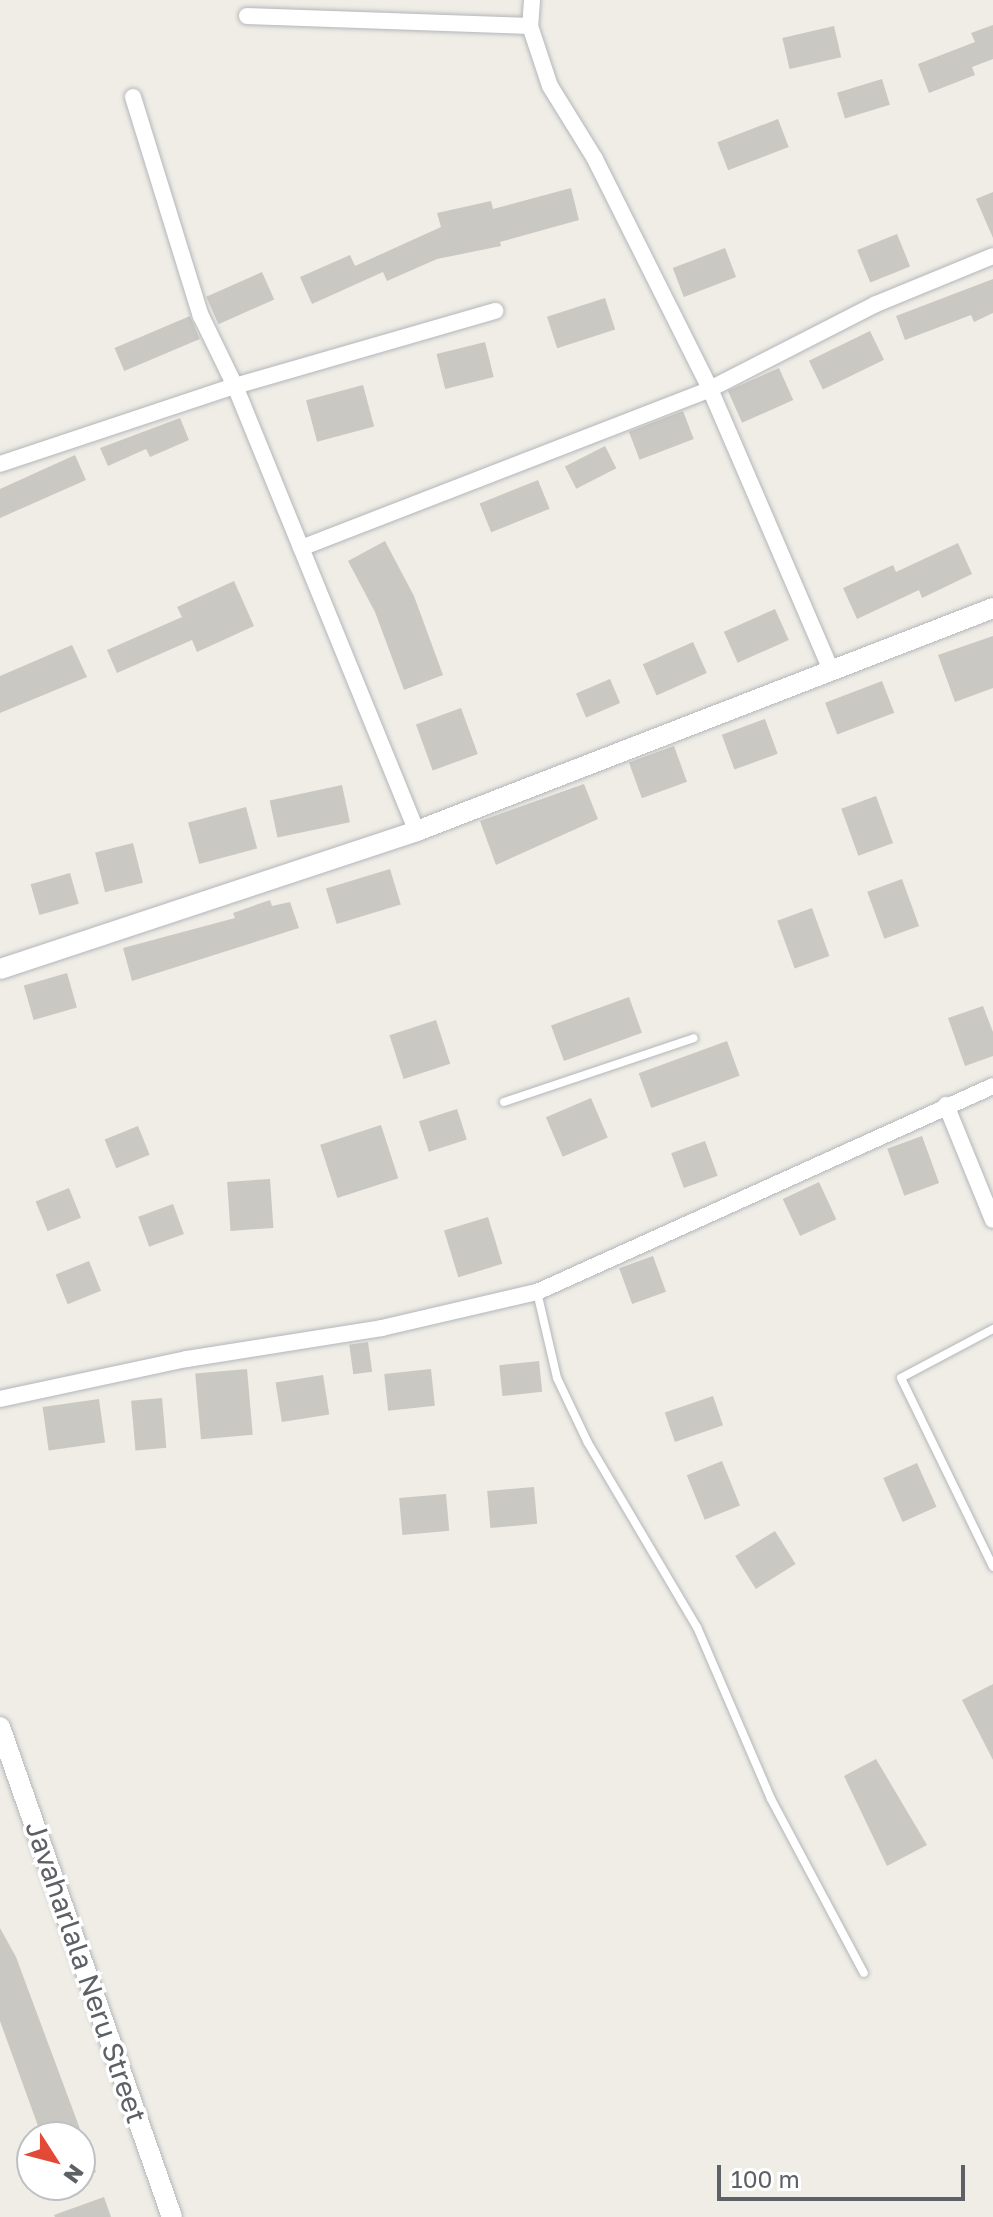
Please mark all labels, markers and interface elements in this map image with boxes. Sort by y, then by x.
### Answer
street label: Javaharlala Neru Street [18,1817,154,2127]
north arrow [16,2121,96,2201]
scale bar [721,2149,969,2199]
text: N [58,2160,90,2189]
text: 100 m [731,2164,800,2193]

